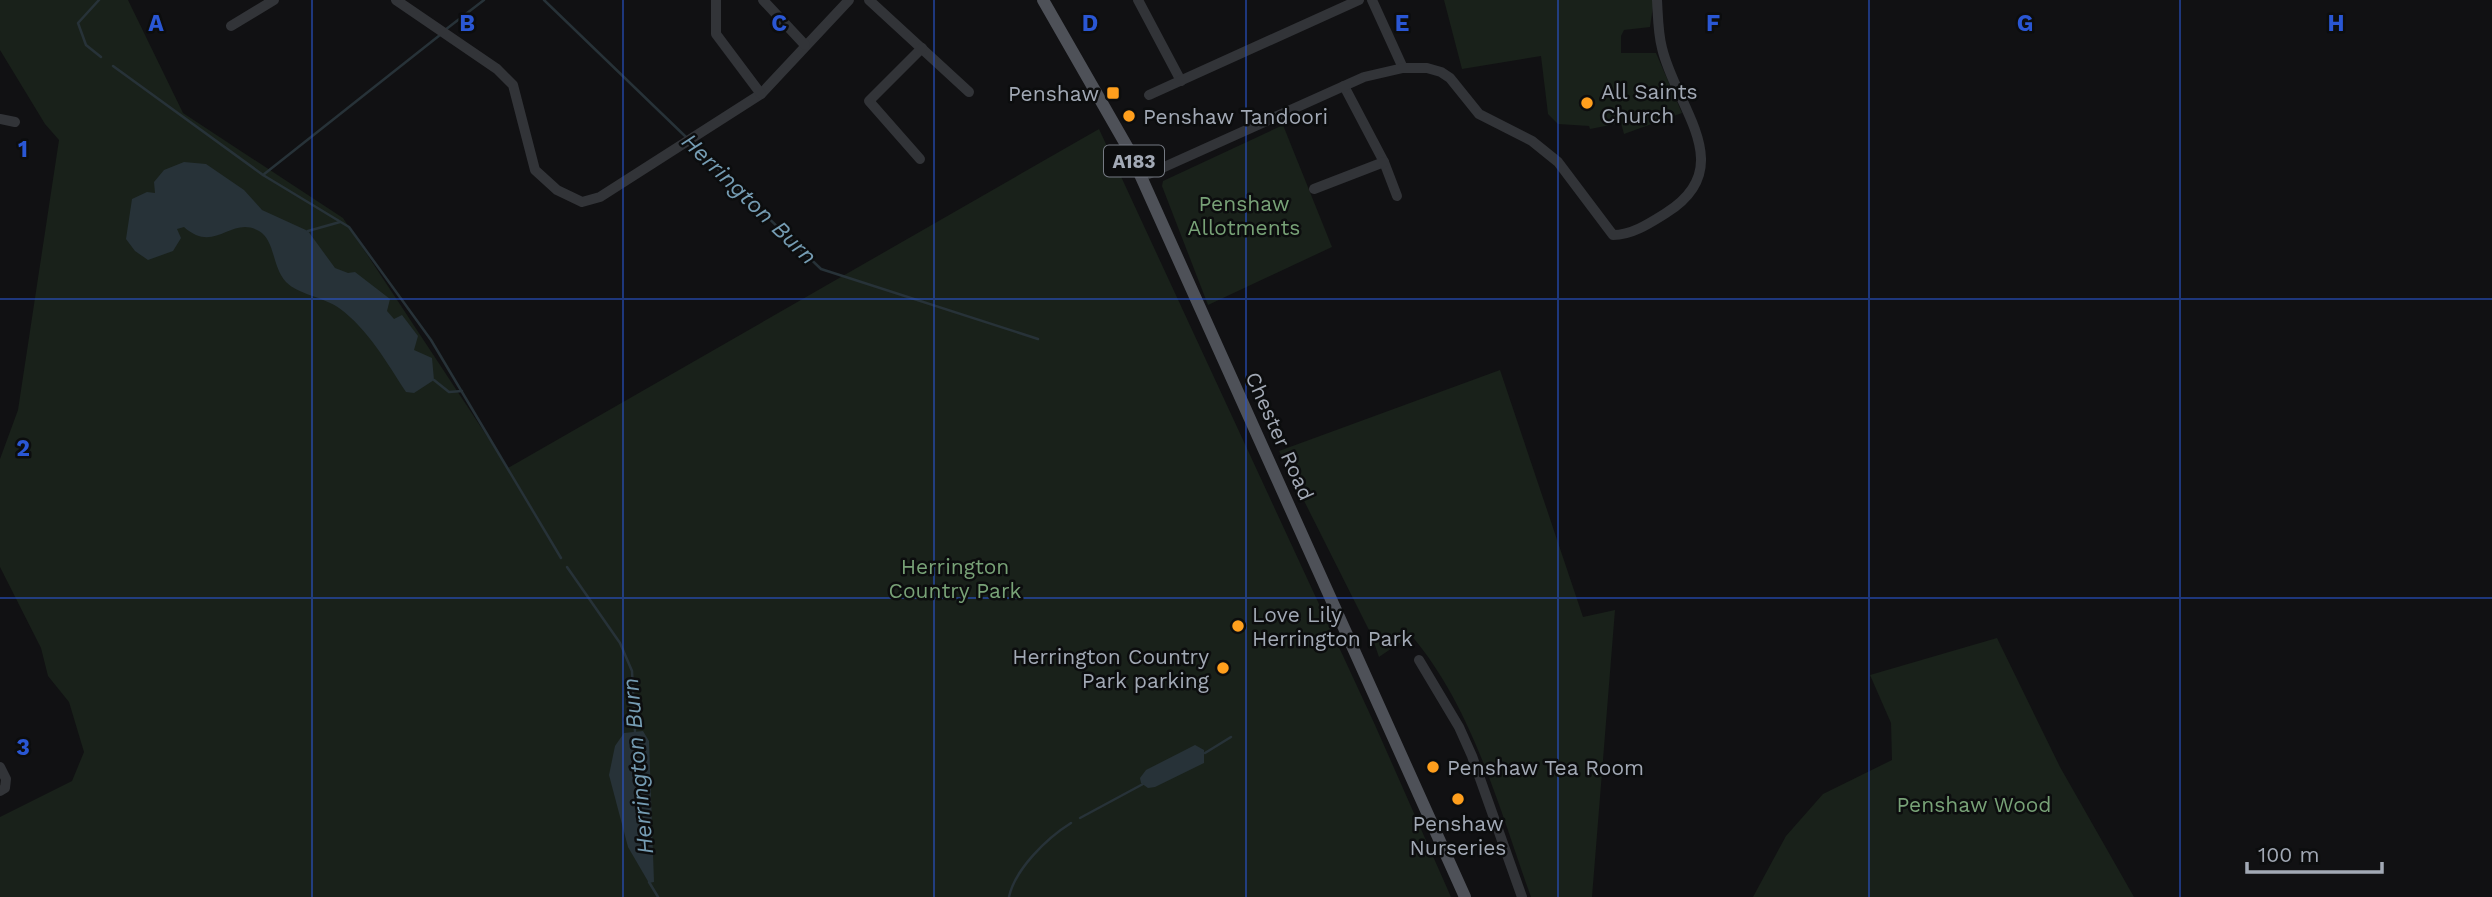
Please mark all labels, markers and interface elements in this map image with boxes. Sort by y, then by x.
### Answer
text: A [148,10,164,37]
text: B [459,10,475,37]
text: C [771,10,787,37]
text: D [1082,10,1098,37]
text: E [1395,10,1409,37]
text: F [1706,10,1720,37]
text: G [2017,10,2033,37]
text: H [2327,10,2345,37]
place label: All Saints Church [1601,79,1698,128]
place label: Penshaw [1008,81,1099,106]
marker: Penshaw [1105,85,1121,101]
marker: All Saints Church [1579,95,1595,111]
place label: Penshaw Tandoori [1143,104,1328,129]
marker: Penshaw Tandoori [1121,108,1137,124]
water label: Herrington Burn [676,128,822,270]
text: 1 [18,136,28,163]
road number: A183 [1104,146,1164,176]
park label: Penshaw Allotments [1188,191,1300,240]
street label: Chester Road [1241,368,1319,504]
text: 2 [16,435,30,462]
park label: Herrington Country Park [889,554,1022,603]
place label: Love Lily Herrington Park [1252,602,1413,651]
marker: Love Lily Herrington Park [1230,618,1246,634]
place label: Herrington Country Park parking [1012,644,1210,693]
marker: Herrington Country Park parking [1215,660,1231,676]
water label: Herrington Burn [617,677,659,855]
text: 3 [16,734,30,761]
place label: Penshaw Tea Room [1447,755,1644,780]
marker: Penshaw Tea Room [1425,759,1441,775]
marker: Penshaw Nurseries [1450,791,1466,807]
park label: Penshaw Wood [1896,792,2052,817]
place label: Penshaw Nurseries [1410,811,1506,860]
scale bar [2247,830,2382,874]
text: 100 m [2258,842,2320,867]

